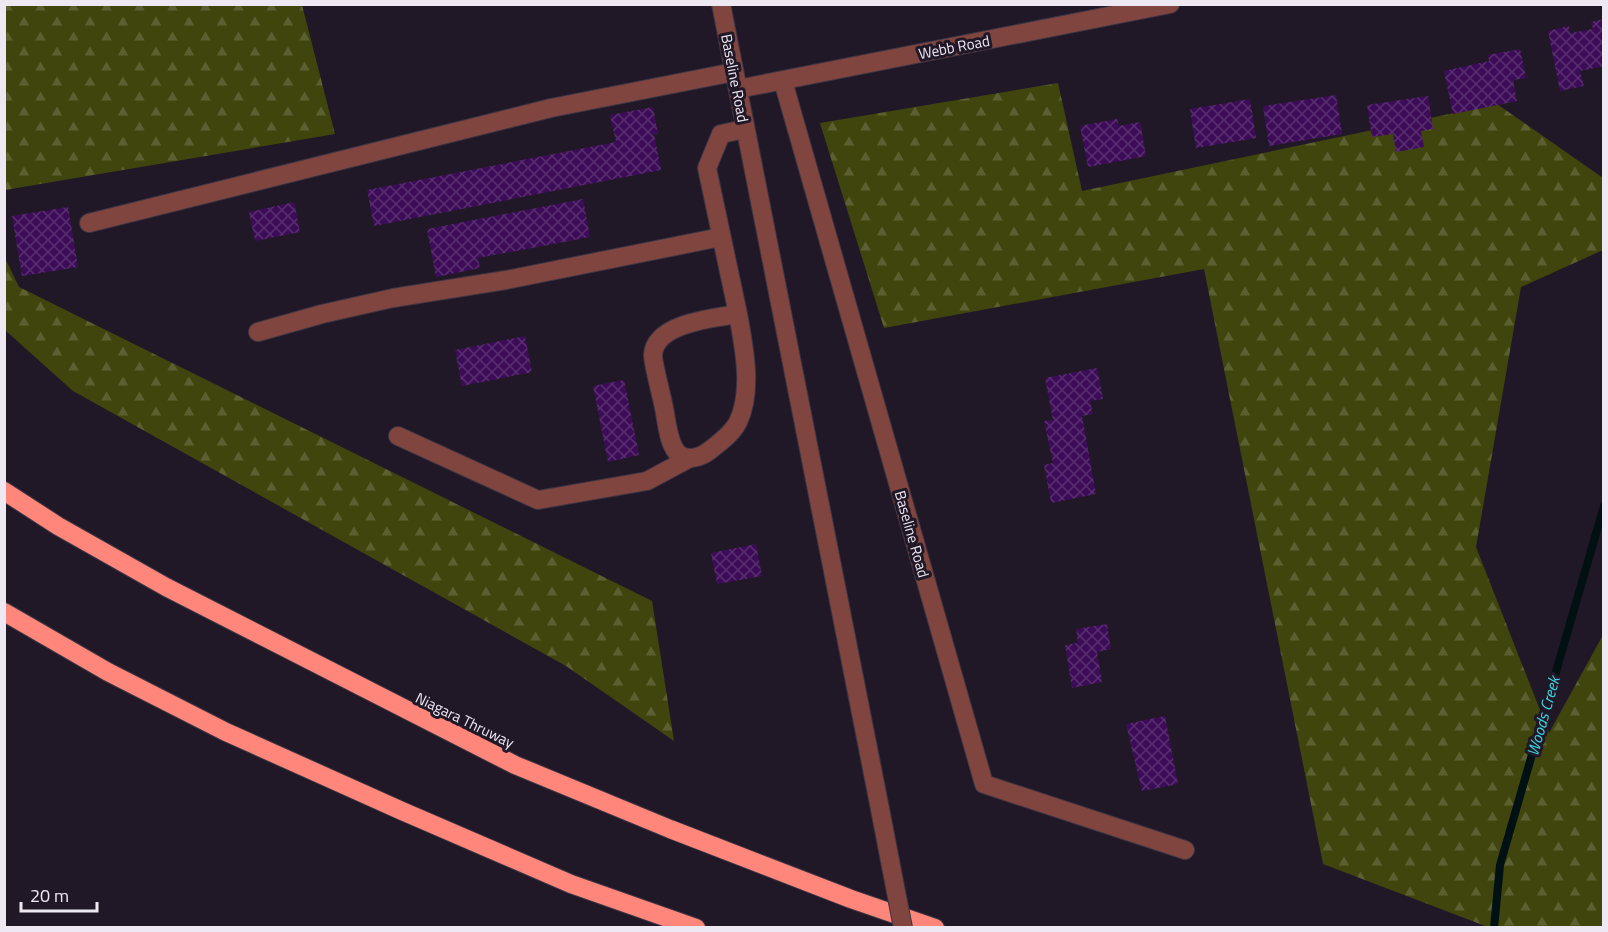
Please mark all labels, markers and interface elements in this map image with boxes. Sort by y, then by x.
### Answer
street label: Webb Road [916,29,992,65]
street label: Baseline Road [715,32,755,124]
street label: Baseline Road [889,488,935,580]
water label: Woods Creek [1520,672,1566,759]
street label: Niagara Thruway [412,686,518,754]
scale bar [21,875,98,913]
text: 20 m [30,882,69,909]

